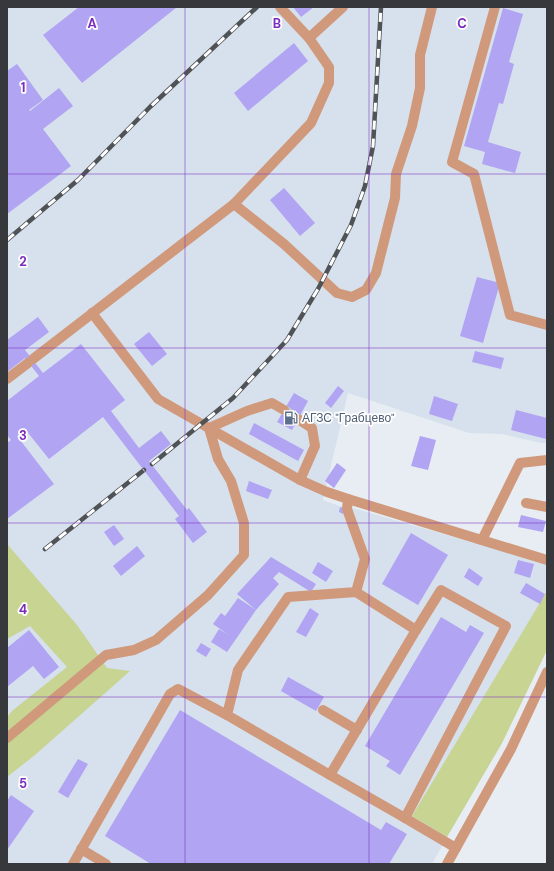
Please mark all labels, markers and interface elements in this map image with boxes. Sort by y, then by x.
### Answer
text: A [87,15,97,32]
text: B [273,15,281,32]
text: C [457,15,467,32]
text: 1 [21,79,25,96]
text: 2 [19,253,27,270]
fuel station icon: АГЗС "Грабцево" [283,410,299,426]
place label: АГЗС "Грабцево" [302,410,395,426]
text: 3 [19,427,27,444]
text: 4 [19,601,27,618]
text: 5 [19,775,27,792]

